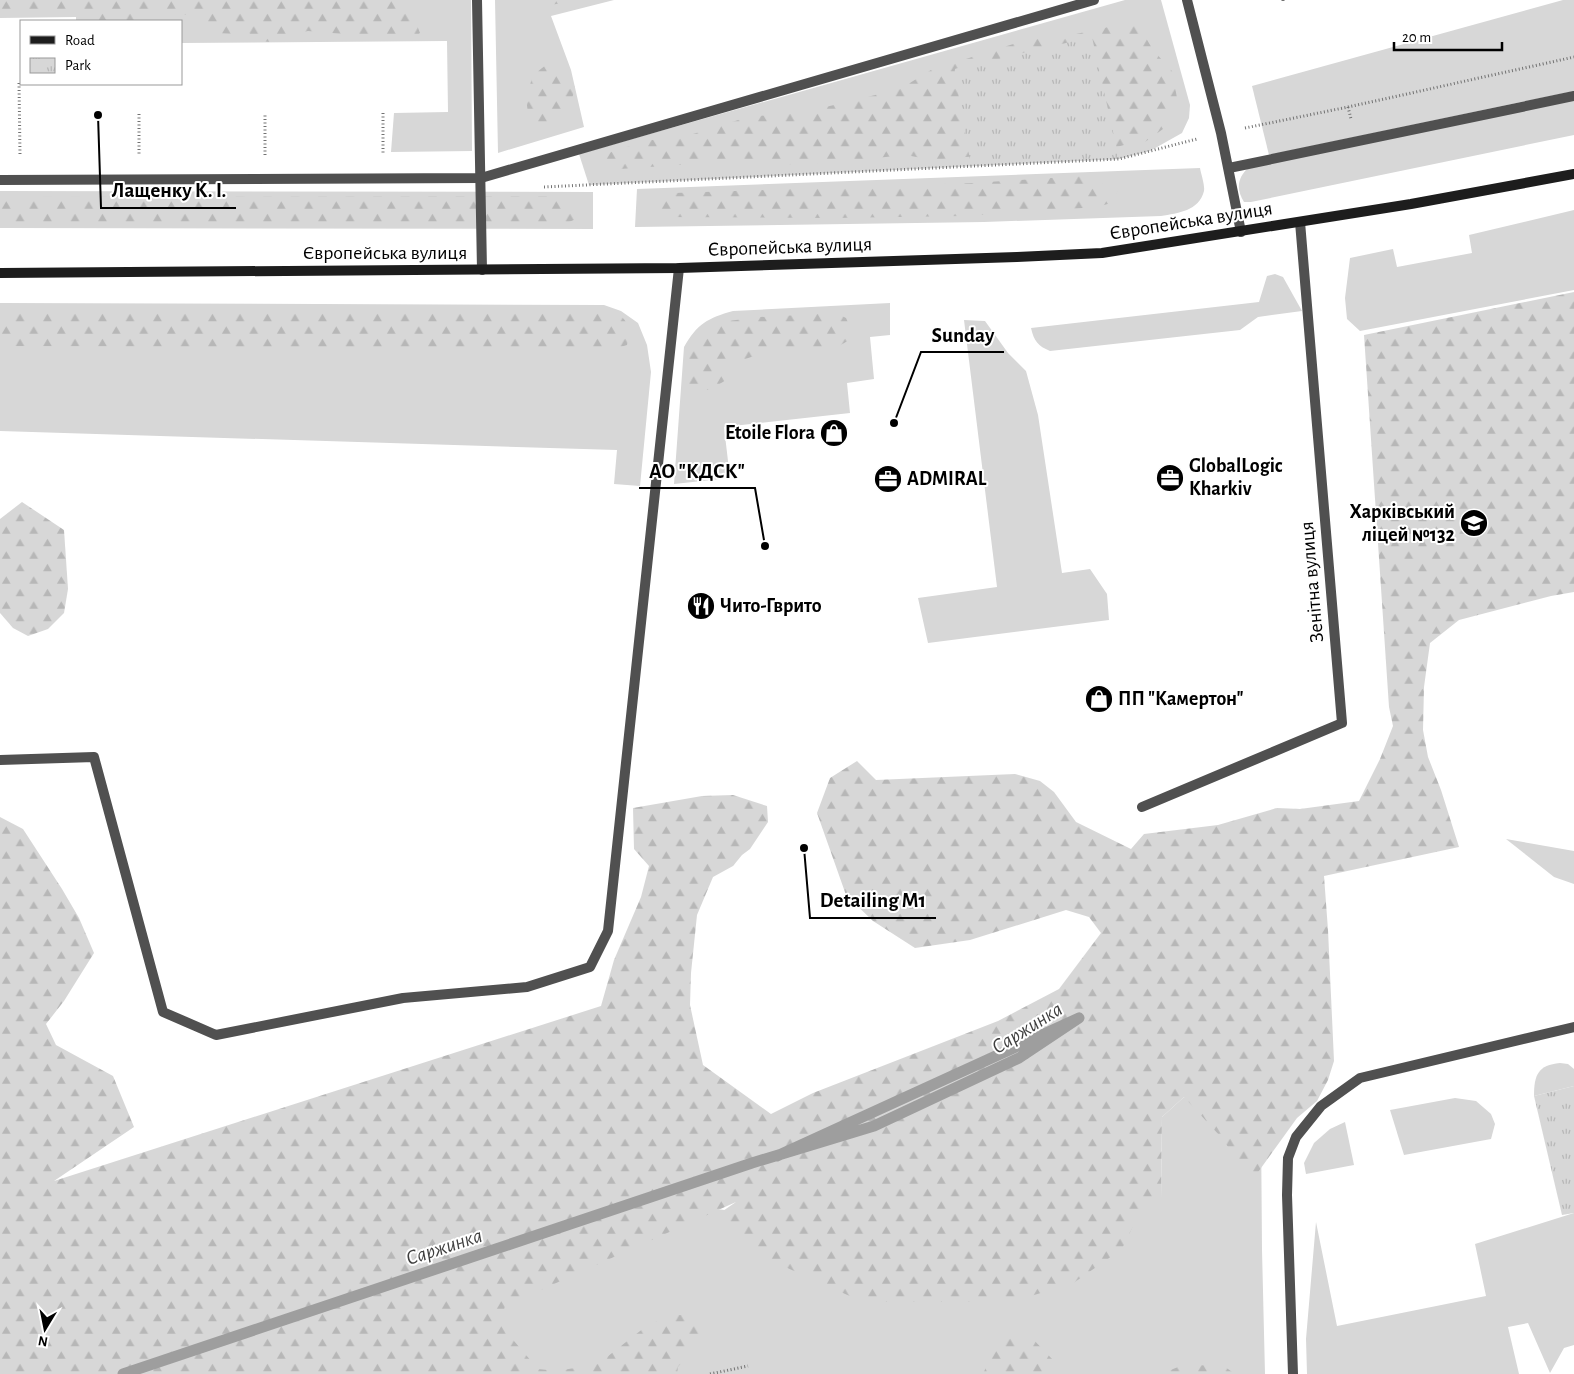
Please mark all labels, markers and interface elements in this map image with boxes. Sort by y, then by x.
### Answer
legend [20,20,182,85]
scale bar [1394,20,1502,52]
text: 20 m [1402,30,1431,45]
text: Road [65,33,95,48]
text: Park [65,58,91,73]
callout: Лащенку К. І. [101,172,236,208]
text: Лащенку К. І. [112,180,226,201]
street label: Європейська вулиця [1108,198,1274,244]
street label: Європейська вулиця [707,234,873,260]
street label: Європейська вулиця [303,243,467,263]
callout: Sunday [921,316,1004,352]
text: Sunday [932,325,995,346]
shop icon: Etoile Flora [819,418,849,448]
place label: Etoile Flora [725,423,815,443]
callout: АО "КДСК" [639,452,755,488]
place label: GlobalLogic Kharkiv [1189,456,1283,499]
text: АО "КДСК" [649,461,745,482]
office icon: GlobalLogic Kharkiv [1155,463,1185,493]
office icon: ADMIRAL [873,464,903,494]
place label: ADMIRAL [907,469,987,489]
place label: Харківський ліцей №132 [1349,502,1455,545]
school or university icon: Харківський ліцей №132 [1459,508,1489,538]
street label: Зенітна вулиця [1297,521,1327,643]
restaurant icon: Чито-Гврито [686,591,716,621]
place label: Чито-Гврито [720,596,822,616]
shop icon: ПП "Камертон" [1084,684,1114,714]
place label: ПП "Камертон" [1118,689,1244,709]
callout: Detailing M1 [810,882,936,918]
text: Detailing M1 [820,890,926,911]
water label: Саржинка [988,998,1067,1059]
water label: Саржинка [403,1225,485,1270]
north arrow [20,1304,70,1354]
text: N [37,1333,49,1349]

